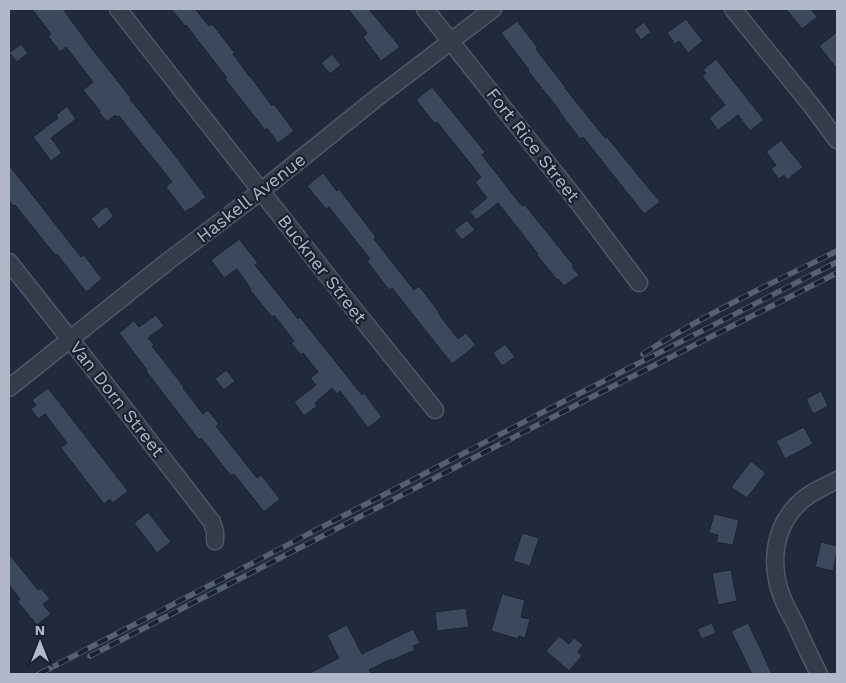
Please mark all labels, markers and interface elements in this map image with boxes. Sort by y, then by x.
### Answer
street label: Fort Rice Street [482,84,585,206]
street label: Haskell Avenue [192,149,309,247]
street label: Buckner Street [274,210,372,327]
street label: Van Dorn Street [66,337,169,461]
north arrow [15,618,65,668]
text: N [35,622,45,638]

